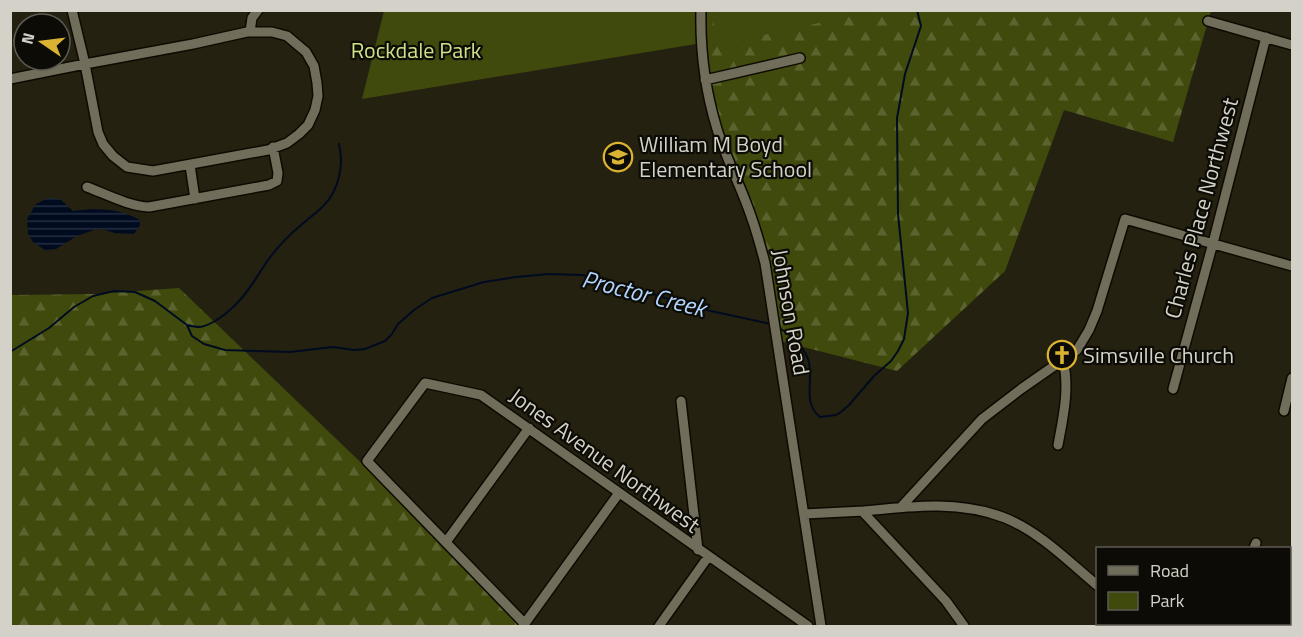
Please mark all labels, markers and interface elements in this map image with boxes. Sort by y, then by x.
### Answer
north arrow [12,12,72,72]
text: N [14,30,40,47]
park label: Rockdale Park [351,33,482,67]
street label: Charles Place Northwest [1155,94,1247,322]
place label: William M Boyd Elementary School [639,127,812,186]
school or university icon: William M Boyd Elementary School [602,141,634,173]
street label: Johnson Road [763,246,819,378]
water label: Proctor Creek [578,260,713,327]
place label: Simsville Church [1083,338,1234,372]
church icon: Simsville Church [1046,339,1078,371]
street label: Jones Avenue Northwest [503,379,708,541]
legend [1096,547,1291,625]
text: Road [1150,557,1189,584]
text: Park [1150,587,1185,614]

